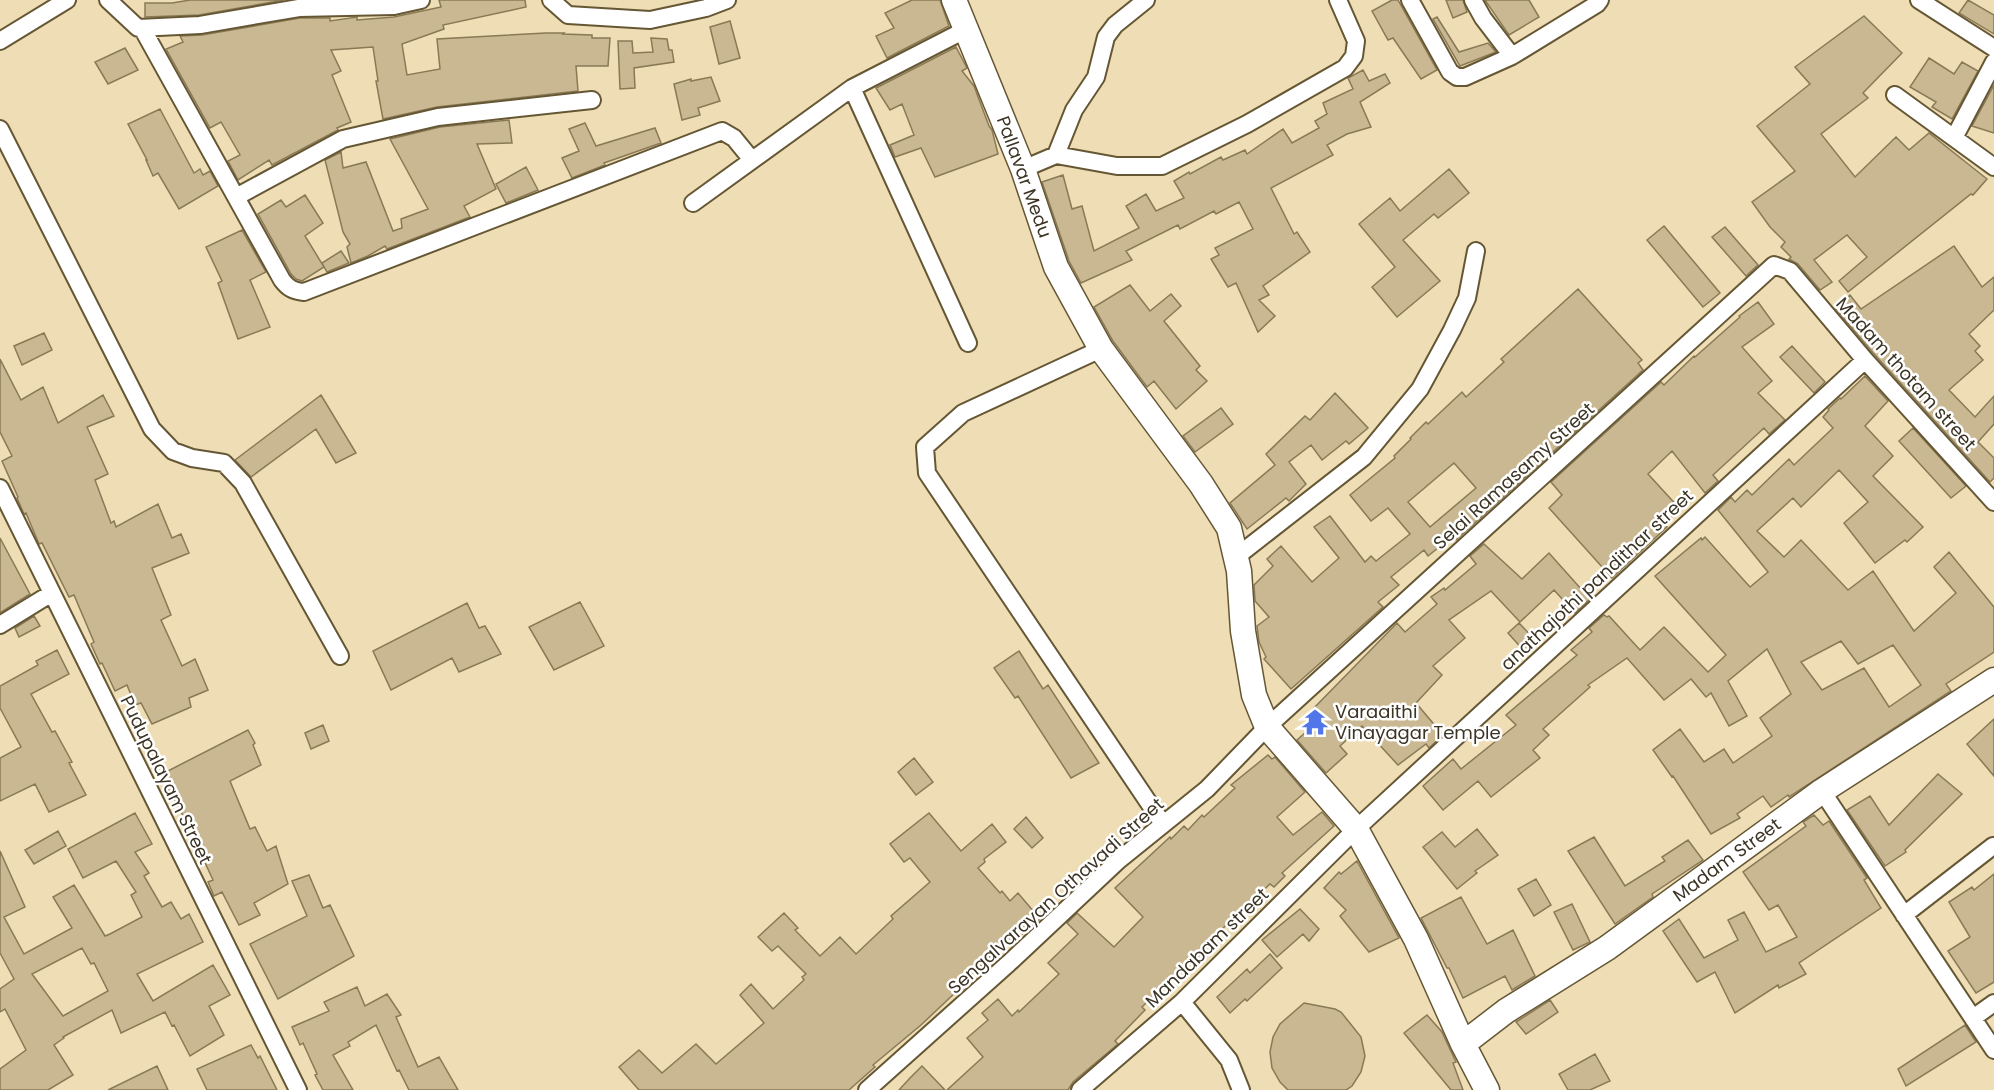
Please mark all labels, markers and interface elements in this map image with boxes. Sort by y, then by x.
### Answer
street label: Pallavar Medu [991,113,1058,241]
street label: Madam thotam street [1831,292,1982,456]
street label: Selai Ramasamy Street [1428,396,1600,555]
street label: anathajothi pandithar street [1495,483,1698,676]
street label: Pudupalayam Street [115,691,218,868]
place label: Varaaithi Vinayagar Temple [1335,699,1501,745]
temple icon: Varaaithi Vinayagar Temple [1300,707,1330,737]
street label: Sengalvarayan Othavadi Street [942,792,1169,999]
street label: Madam Street [1668,812,1786,907]
street label: Mandabam street [1139,882,1274,1013]

